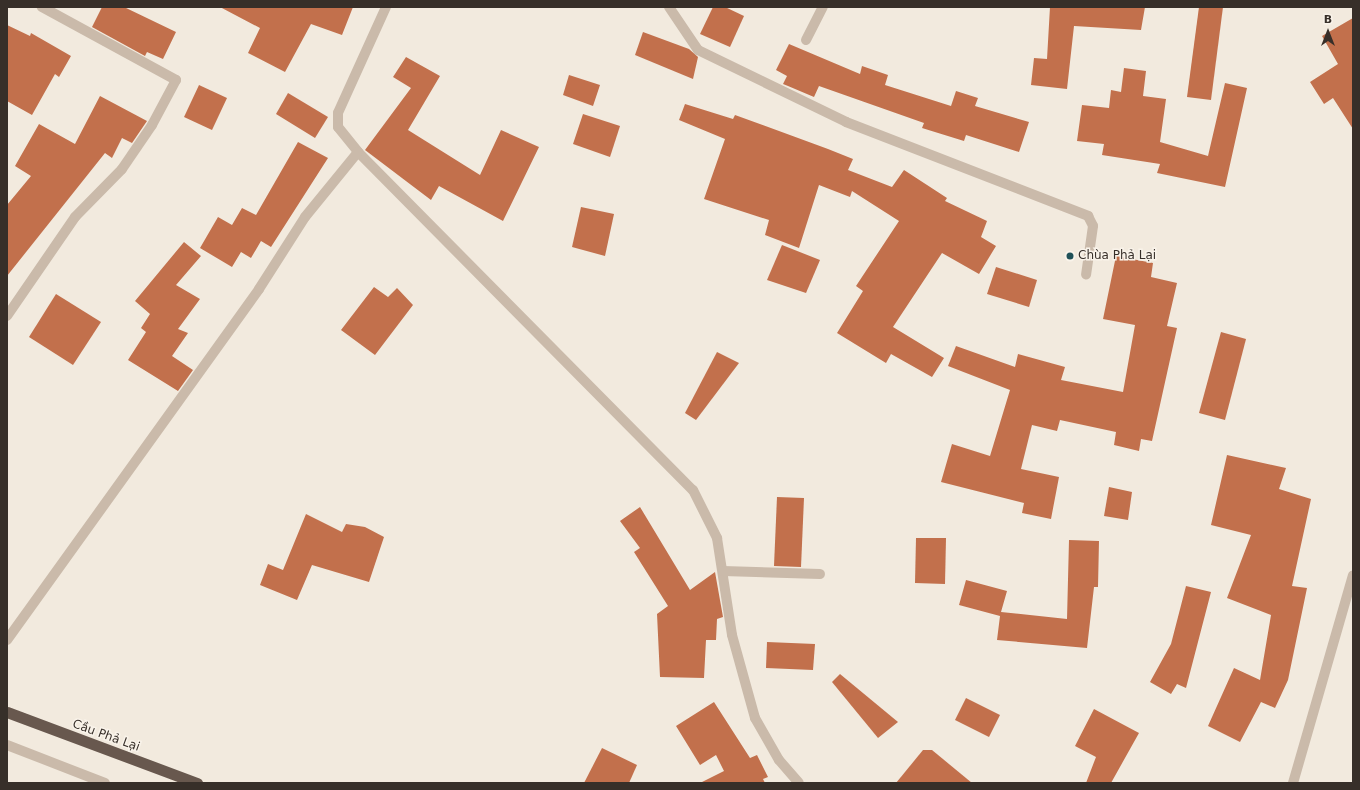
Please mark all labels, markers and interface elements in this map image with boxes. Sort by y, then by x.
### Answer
north arrow [1308,12,1348,52]
text: B [1324,13,1332,26]
place label: Chùa Phả Lại [1078,249,1156,263]
marker: Chùa Phả Lại [1065,251,1075,261]
street label: Cầu Phả Lại [70,717,142,755]

